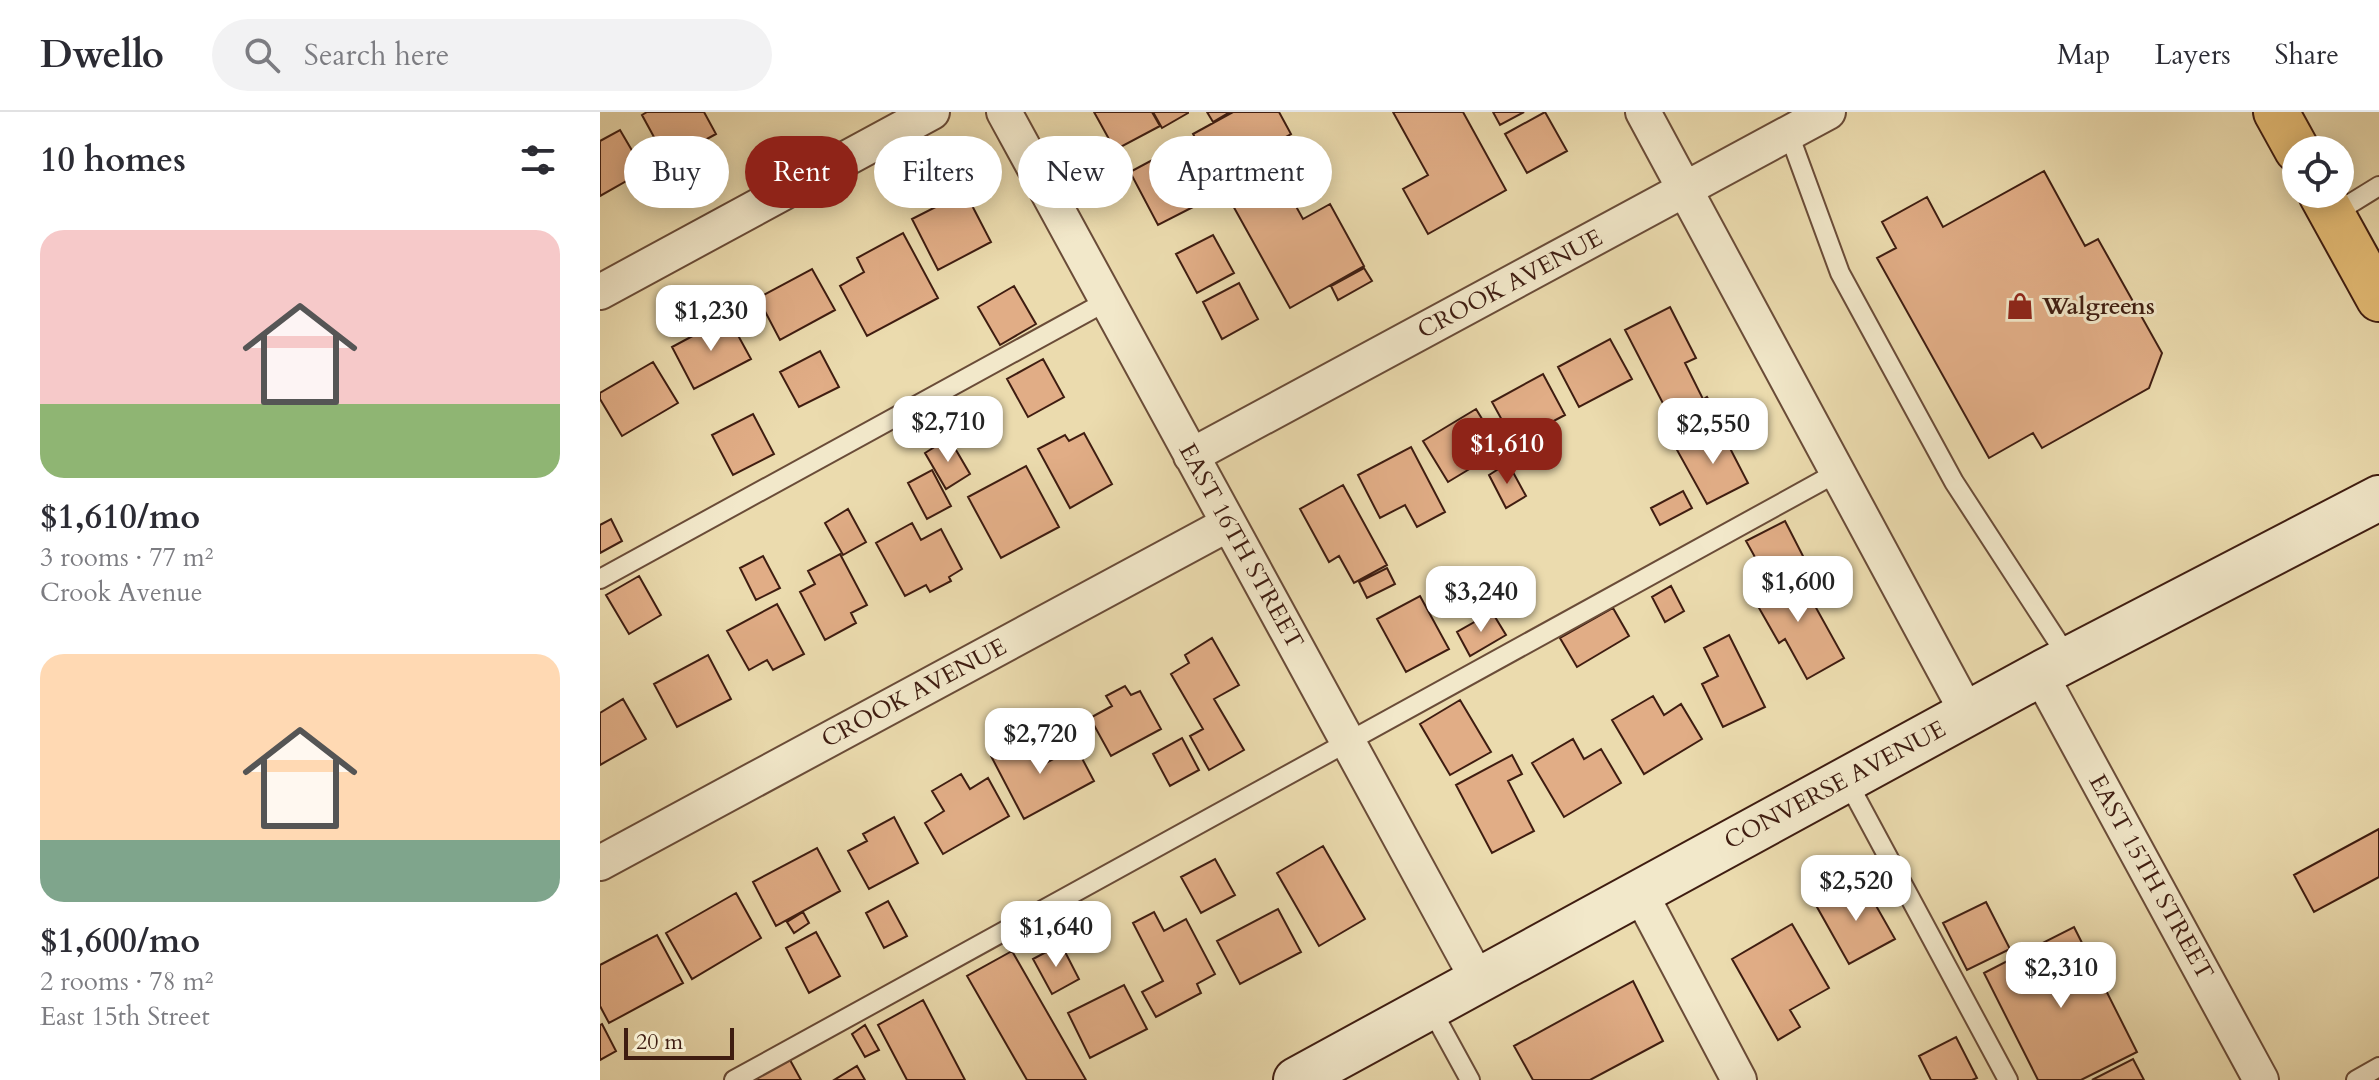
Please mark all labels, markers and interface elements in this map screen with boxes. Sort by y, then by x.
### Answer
search box [212,19,772,91]
text: Dwello [40,29,164,81]
icon: search [240,33,284,77]
text: Search here [304,35,449,76]
text: Map [2057,36,2110,74]
text: Layers [2154,36,2231,74]
text: Share [2275,36,2339,74]
chip: Buy [624,136,729,208]
chip: Rent [745,136,858,208]
chip: Filters [874,136,1002,208]
chip: New [1018,136,1133,208]
chip: Apartment [1149,136,1332,208]
map controls [2282,136,2354,208]
button: locate [2282,136,2354,208]
text: 10 homes [40,137,186,183]
icon: filters [516,138,560,182]
street label: CROOK AVENUE [1412,221,1608,347]
icon: home [228,282,372,426]
pin: $1,230 [646,285,776,353]
place label: Walgreens [2041,290,2155,323]
shop icon: Walgreens [2005,291,2035,321]
text: $1,230 [674,293,748,328]
pin: $2,710 [883,396,1013,464]
pin: $2,550 [1648,398,1778,466]
text: $2,710 [911,404,985,439]
text: $2,550 [1676,406,1750,441]
pin: $1,610 [1442,418,1572,486]
text: $1,610 [1470,426,1544,461]
street label: EAST 16TH STREET [1171,437,1311,655]
text: $1,610/mo [40,494,200,540]
text: 3 rooms · 77 m² [40,540,213,575]
pin: $1,600 [1733,556,1863,624]
text: $1,600 [1761,564,1835,599]
pin: $3,240 [1416,566,1546,634]
text: $3,240 [1444,574,1518,609]
text: Crook Avenue [40,575,203,610]
street label: CROOK AVENUE [816,630,1012,756]
icon: home [228,706,372,850]
pin: $2,720 [975,708,1105,776]
street label: CONVERSE AVENUE [1719,713,1951,857]
text: $2,720 [1003,716,1077,751]
street label: EAST 15TH STREET [2081,768,2221,986]
pin: $2,520 [1791,855,1921,923]
text: $2,520 [1819,863,1893,898]
pin: $1,640 [991,901,1121,969]
text: $1,640 [1019,909,1093,944]
text: $1,600/mo [40,918,200,964]
pin: $2,310 [1996,942,2126,1010]
text: $2,310 [2024,950,2098,985]
text: 2 rooms · 78 m² [40,964,213,999]
text: East 15th Street [40,999,210,1034]
scale bar [624,1024,734,1060]
text: 20 m [636,1027,683,1057]

